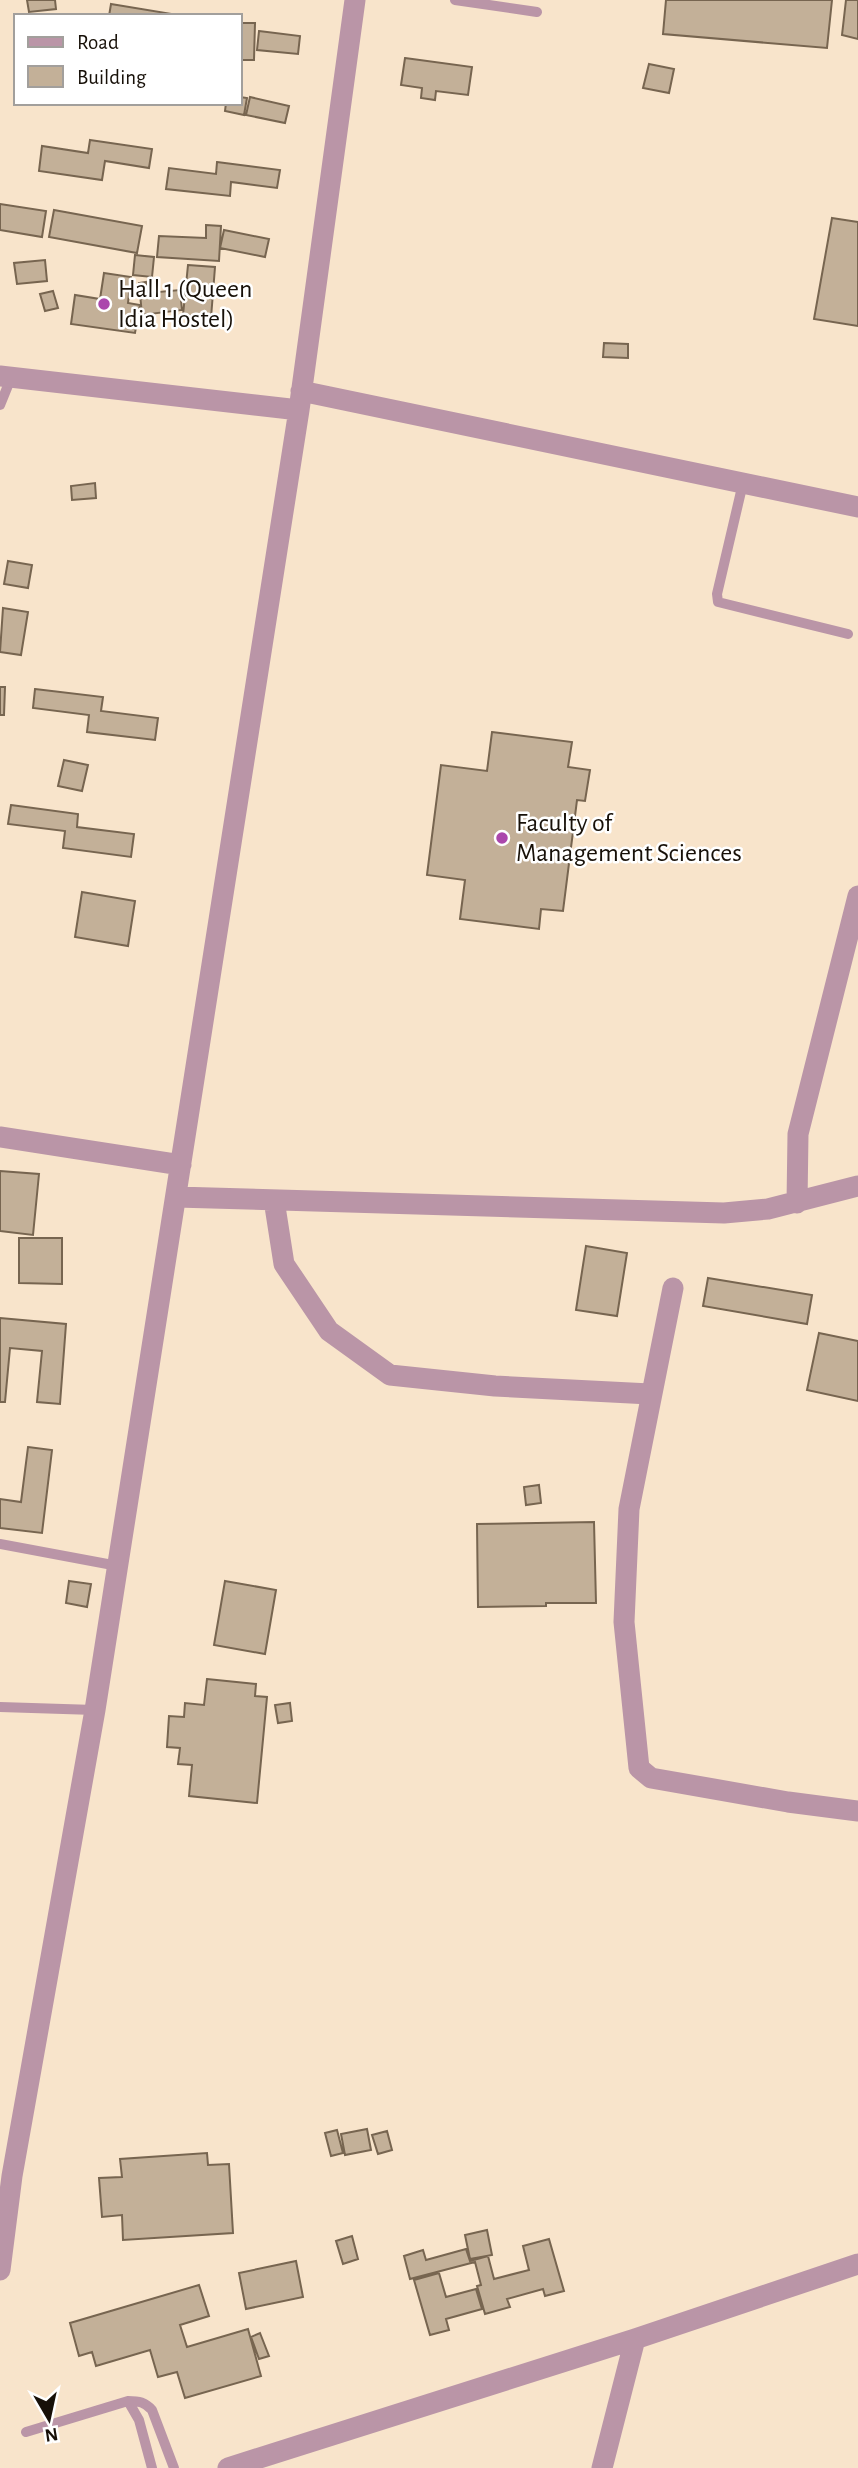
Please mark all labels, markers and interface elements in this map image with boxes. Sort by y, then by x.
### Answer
legend [14,14,242,105]
text: Road [77,32,119,53]
text: Building [77,67,147,88]
place label: Hall 1 (Queen Idia Hostel) [118,276,252,332]
marker: Hall 1 (Queen Idia Hostel) [96,296,112,312]
place label: Faculty of Management Sciences [516,810,742,866]
marker: Faculty of Management Sciences [494,830,510,846]
north arrow [14,2384,84,2454]
text: N [43,2424,59,2445]

